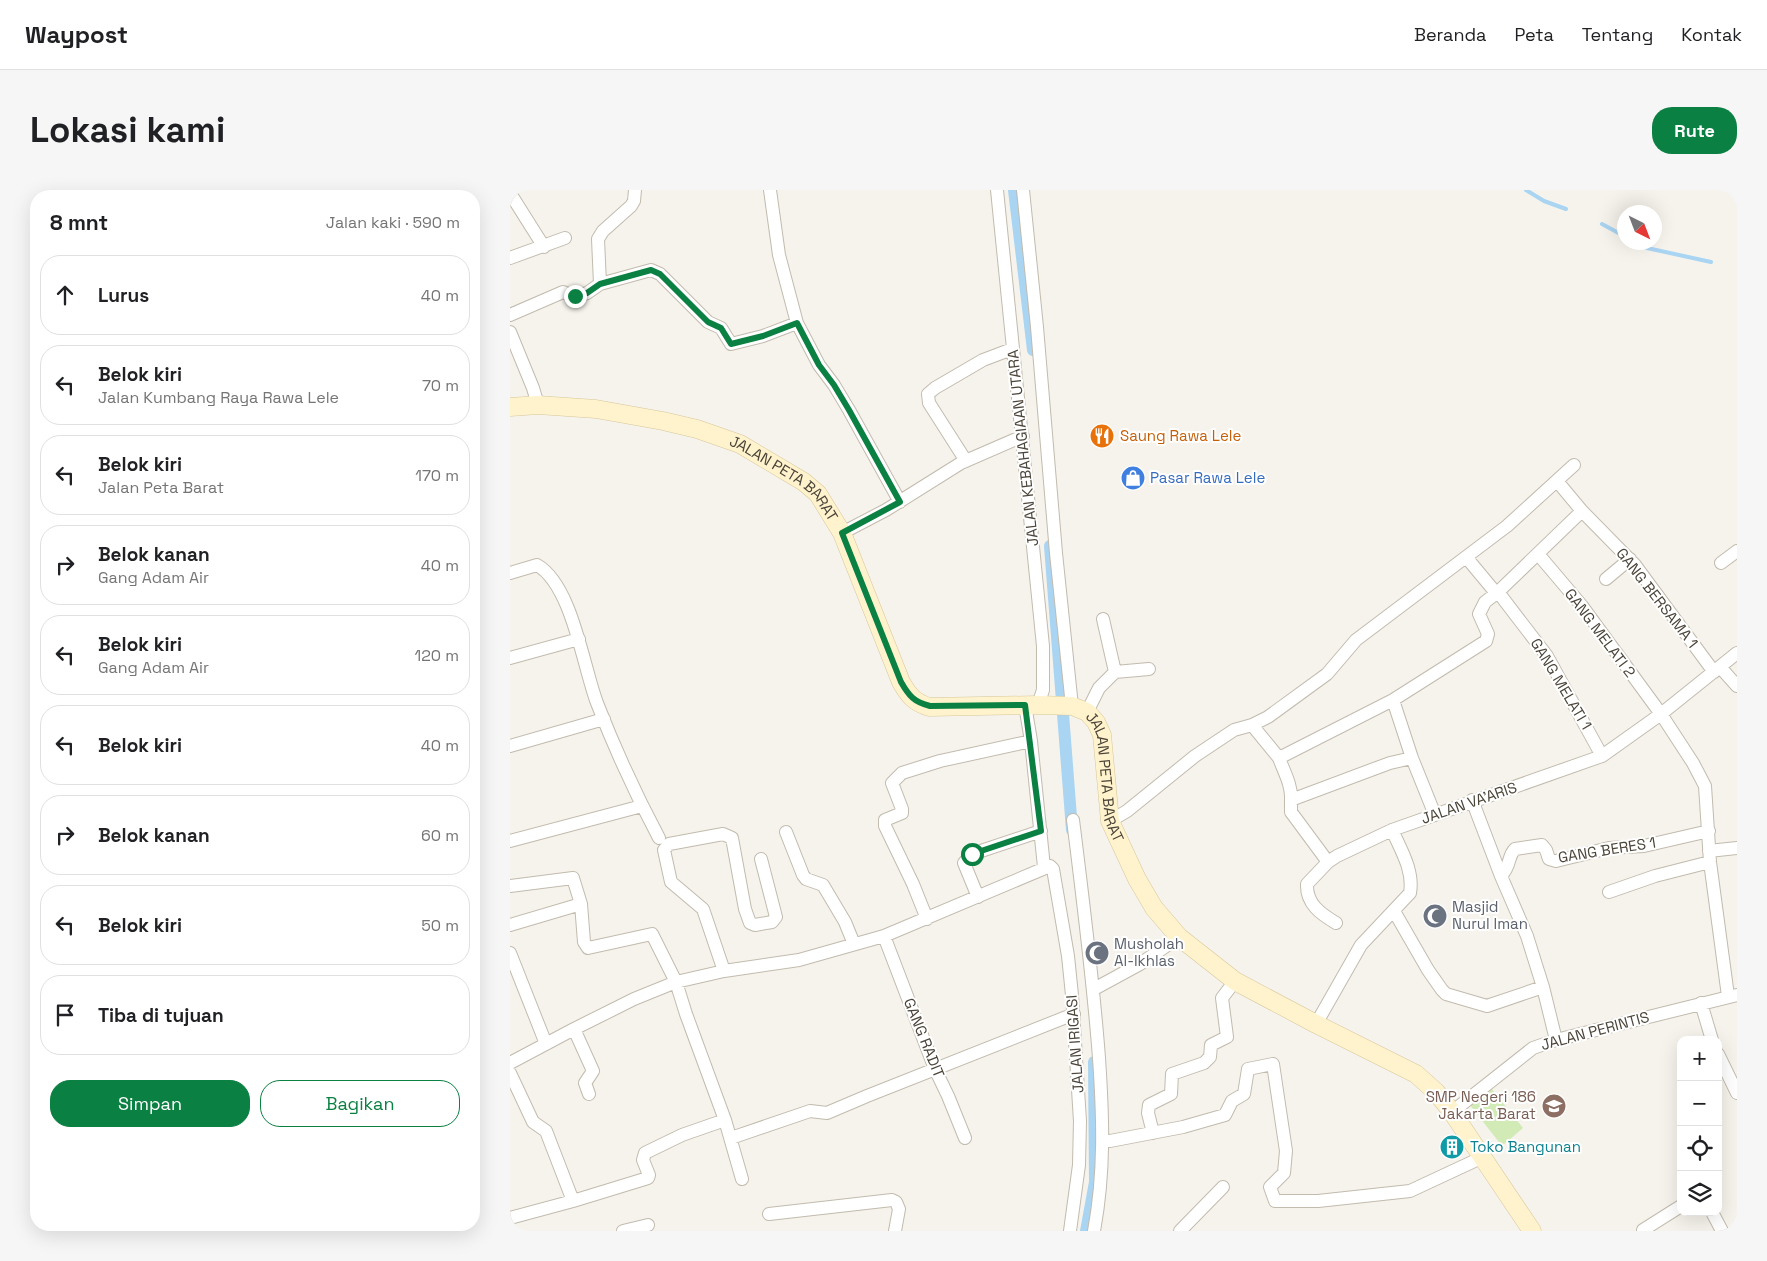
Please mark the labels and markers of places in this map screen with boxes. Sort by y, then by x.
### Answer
restaurant icon: Saung Rawa Lele [1089,423,1115,449]
place label: Saung Rawa Lele [1120,426,1241,445]
shop icon: Pasar Rawa Lele [1120,465,1146,491]
place label: Pasar Rawa Lele [1150,468,1265,487]
place label: Masjid Nurul Iman [1452,897,1528,933]
mosque icon: Masjid Nurul Iman [1422,903,1448,929]
place label: Musholah Al-Ikhlas [1114,934,1184,970]
mosque icon: Musholah Al-Ikhlas [1084,940,1110,966]
place label: SMP Negeri 186 Jakarta Barat [1426,1087,1536,1123]
school or university icon: SMP Negeri 186 Jakarta Barat [1541,1093,1567,1119]
building icon: Toko Bangunan [1439,1134,1465,1160]
place label: Toko Bangunan [1470,1137,1581,1156]

